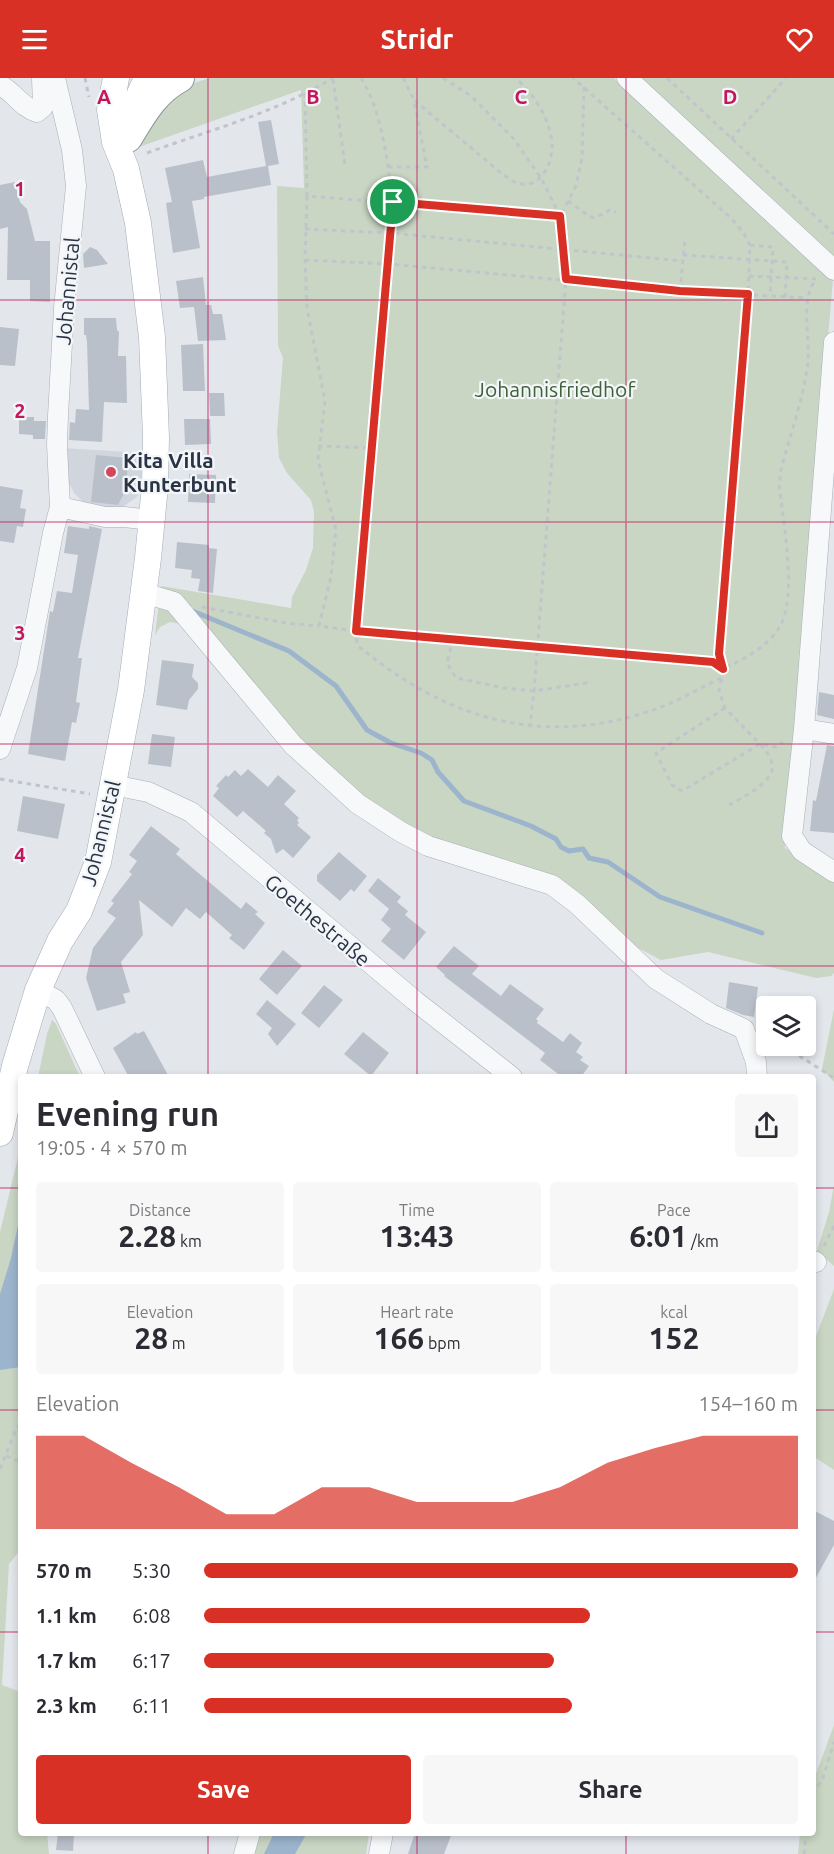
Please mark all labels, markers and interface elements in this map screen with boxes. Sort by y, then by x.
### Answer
icon: menu [18,23,51,56]
icon: heart [783,23,816,56]
text: Stridr [381,24,453,54]
text: A [97,85,111,108]
text: B [306,85,320,108]
text: C [515,85,528,108]
text: D [723,85,737,108]
pin [367,176,418,227]
text: 1 [14,177,26,200]
icon: arrive [376,185,409,218]
street label: Johannistal [50,236,84,346]
park label: Johannisfriedhof [475,377,636,401]
text: 2 [14,399,26,422]
place label: Kita Villa Kunterbunt [123,448,237,496]
marker: Kita Villa Kunterbunt [104,465,118,479]
text: 3 [14,621,26,644]
street label: Johannistal [75,778,125,888]
text: 4 [14,843,26,866]
street label: Goethestraße [260,869,376,971]
map controls [756,996,816,1056]
button: layers [756,996,816,1056]
button: share [735,1094,798,1157]
text: Evening run [36,1095,219,1132]
text: 19:05 · 4 × 570 m [36,1136,188,1159]
text: Distance [129,1201,191,1219]
text: Time [399,1201,435,1219]
text: Pace [657,1201,691,1219]
text: 2.28 [118,1219,176,1253]
text: 13:43 [379,1219,455,1253]
text: 6:01 [629,1219,687,1253]
text: km [176,1232,202,1250]
text: /km [687,1232,719,1250]
text: Elevation [127,1303,193,1321]
text: Heart rate [380,1303,454,1321]
text: kcal [660,1303,688,1321]
text: 28 [134,1321,168,1355]
text: 166 [374,1321,424,1355]
text: 152 [649,1321,699,1355]
text: m [168,1334,186,1352]
text: bpm [424,1334,460,1352]
text: Elevation [36,1392,119,1415]
text: 154–160 m [699,1392,798,1415]
text: 570 m [36,1559,92,1582]
text: 5:30 [132,1559,171,1582]
text: 1.1 km [36,1604,97,1627]
text: 6:08 [132,1604,171,1627]
text: 1.7 km [36,1649,97,1672]
text: 6:17 [132,1649,171,1672]
text: 2.3 km [36,1694,97,1717]
text: 6:11 [132,1694,171,1717]
button: Save [36,1755,411,1824]
button: Share [423,1755,798,1824]

